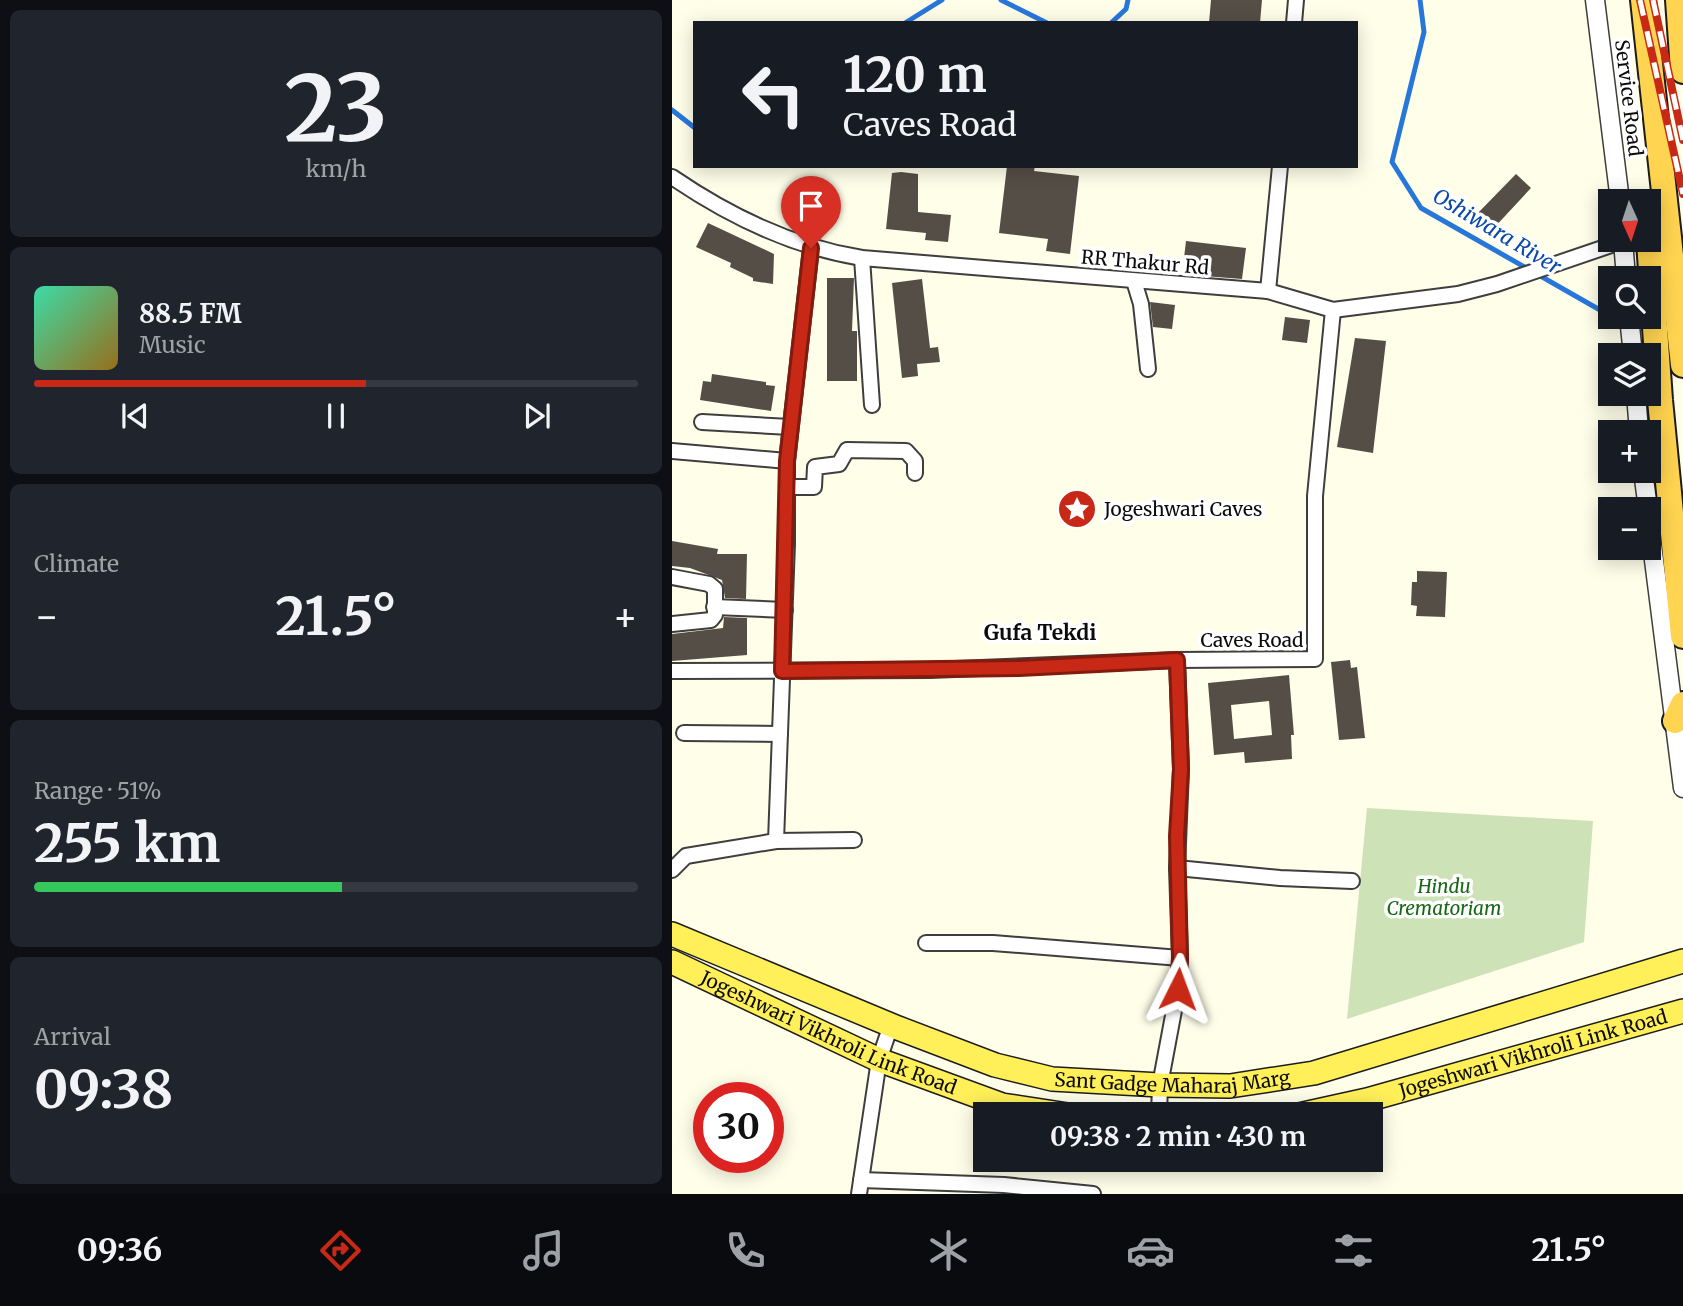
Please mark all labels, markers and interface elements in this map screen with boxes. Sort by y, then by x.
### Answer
street label: Service Road [1610,38,1648,158]
text: 120 m [843,44,987,105]
icon: left [728,49,819,140]
text: 23 [284,51,388,166]
text: Caves Road [843,105,1017,145]
text: km/h [306,154,366,183]
pin [781,176,841,248]
water label: Oshiwara River [1428,182,1567,280]
icon: arrive [792,187,830,225]
north arrow [1598,189,1661,252]
map controls [1598,189,1661,560]
street label: RR Thakur Rd [1080,244,1210,280]
button: search [1598,266,1661,329]
text: 88.5 FM [139,297,242,330]
text: Music [139,330,206,359]
button: layers [1598,343,1661,406]
icon: previous [116,397,154,435]
icon: pause [317,397,355,435]
icon: next [518,397,556,435]
button: + [1598,420,1661,483]
place icon: Jogeshwari Caves [1056,488,1098,530]
place label: Jogeshwari Caves [1103,497,1262,521]
button: − [1598,497,1661,560]
text: Climate [34,549,119,578]
text: 21.5° [275,584,397,649]
text: − [34,593,59,640]
text: + [613,593,638,640]
district label: Gufa Tekdi [984,619,1096,646]
street label: Caves Road [1200,628,1304,652]
text: Range · 51% [34,776,162,805]
text: 255 km [34,811,220,876]
park label: Hindu Crematoriam [1386,874,1502,920]
position arrow [1141,952,1215,1026]
street label: Jogeshwari Vikhroli Link Road [696,965,960,1099]
street label: Jogeshwari Vikhroli Link Road [1395,1004,1670,1103]
text: Arrival [34,1022,111,1051]
text: 09:38 [34,1057,173,1122]
street label: Sant Gadge Maharaj Marg [1054,1065,1292,1098]
speed limit sign: 30 [693,1082,784,1173]
text: 09:38 · 2 min · 430 m [1050,1120,1306,1153]
icon: directions [316,1226,365,1275]
icon: music [519,1226,568,1275]
icon: phone [721,1226,770,1275]
icon: climate [924,1226,973,1275]
icon: car [1126,1226,1175,1275]
icon: filters [1329,1226,1378,1275]
text: 09:36 [77,1230,162,1270]
text: 21.5° [1532,1230,1606,1270]

